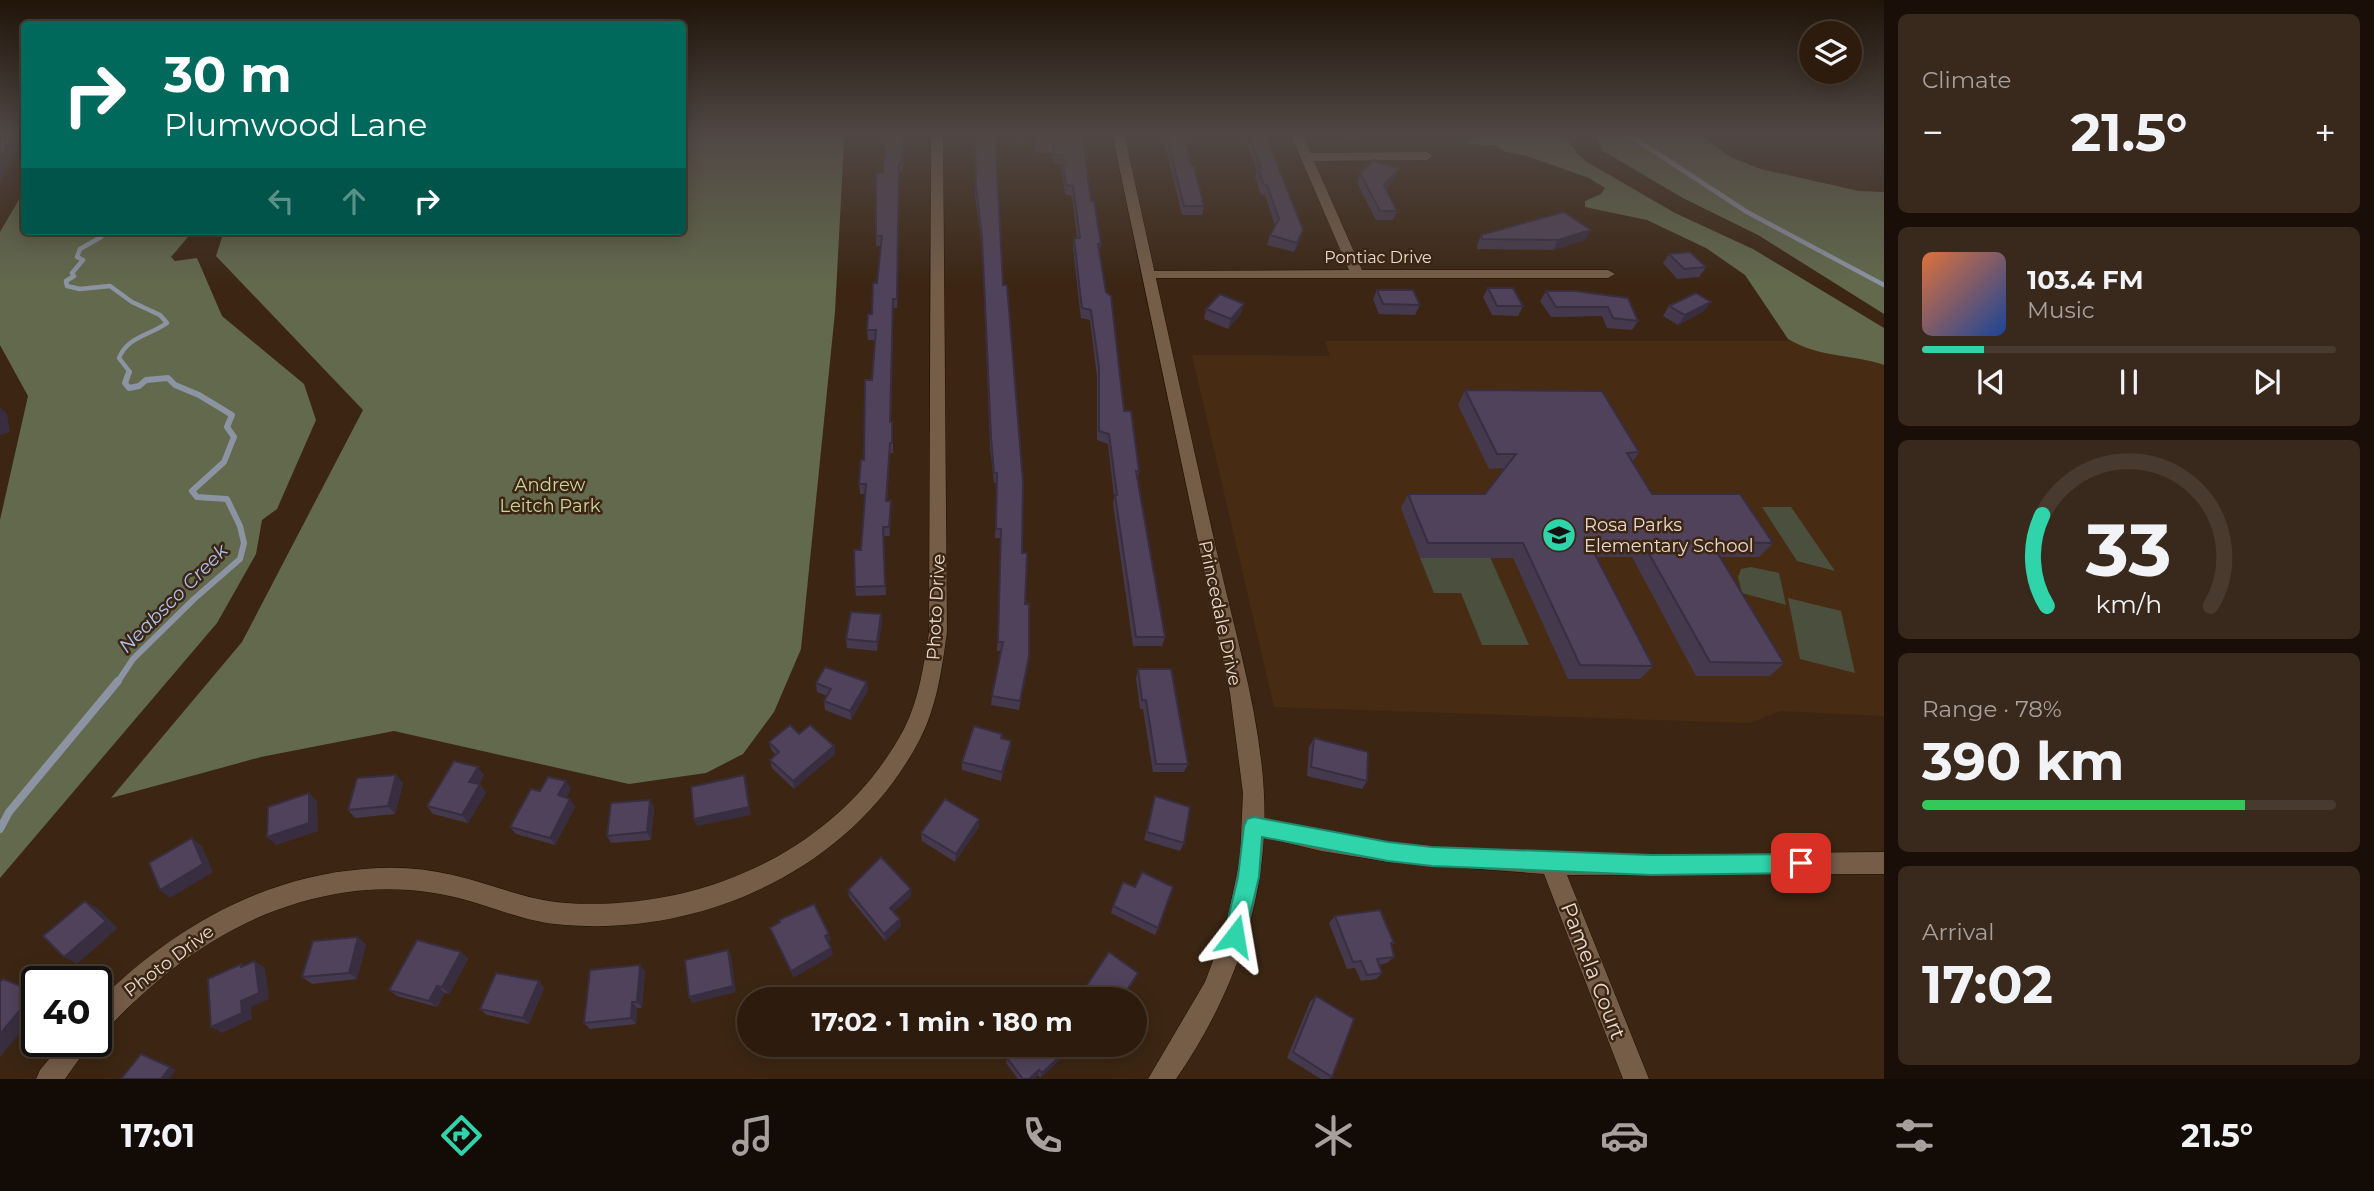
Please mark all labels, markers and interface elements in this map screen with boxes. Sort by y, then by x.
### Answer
map controls [1799,21,1862,84]
button: layers [1799,21,1862,84]
text: 30 m [164,45,292,104]
icon: right [49,49,140,140]
text: Climate [1922,66,2011,94]
text: 21.5° [2070,101,2188,164]
text: Plumwood Lane [164,105,427,144]
text: − [1922,109,1944,156]
text: + [2314,109,2336,156]
icon: left [262,182,300,220]
icon: ahead [335,182,373,220]
icon: right [408,182,446,220]
street label: Pontiac Drive [1324,248,1432,267]
text: 103.4 FM [2027,264,2144,296]
text: Music [2027,296,2095,324]
icon: previous [1972,363,2010,401]
icon: pause [2110,363,2148,401]
icon: next [2248,363,2286,401]
park label: Andrew Leitch Park [500,474,601,517]
text: 33 [2085,506,2172,594]
place label: Rosa Parks Elementary School [1584,514,1754,557]
school or university icon: Rosa Parks Elementary School [1540,516,1578,554]
street label: Princedale Drive [1194,538,1246,688]
water label: Neabsco Creek [114,539,233,658]
street label: Photo Drive [922,553,950,661]
text: km/h [2096,588,2162,618]
text: Range · 78% [1922,695,2062,723]
text: 390 km [1922,730,2124,793]
pin [1771,833,1831,893]
icon: arrive [1782,844,1820,882]
position arrow [1198,899,1272,973]
street label: Pamela Court [1556,899,1631,1043]
text: Arrival [1922,918,1995,946]
street label: Photo Drive [120,920,218,1002]
text: 17:02 [1922,953,2053,1016]
speed limit sign: 40 [21,966,112,1057]
text: 17:02 · 1 min · 180 m [812,1006,1072,1038]
icon: directions [437,1111,486,1160]
icon: music [728,1111,777,1160]
icon: phone [1018,1111,1067,1160]
icon: climate [1309,1111,1358,1160]
icon: car [1600,1111,1649,1160]
icon: filters [1890,1111,1939,1160]
text: 17:01 [121,1116,195,1155]
text: 21.5° [2181,1116,2253,1155]

